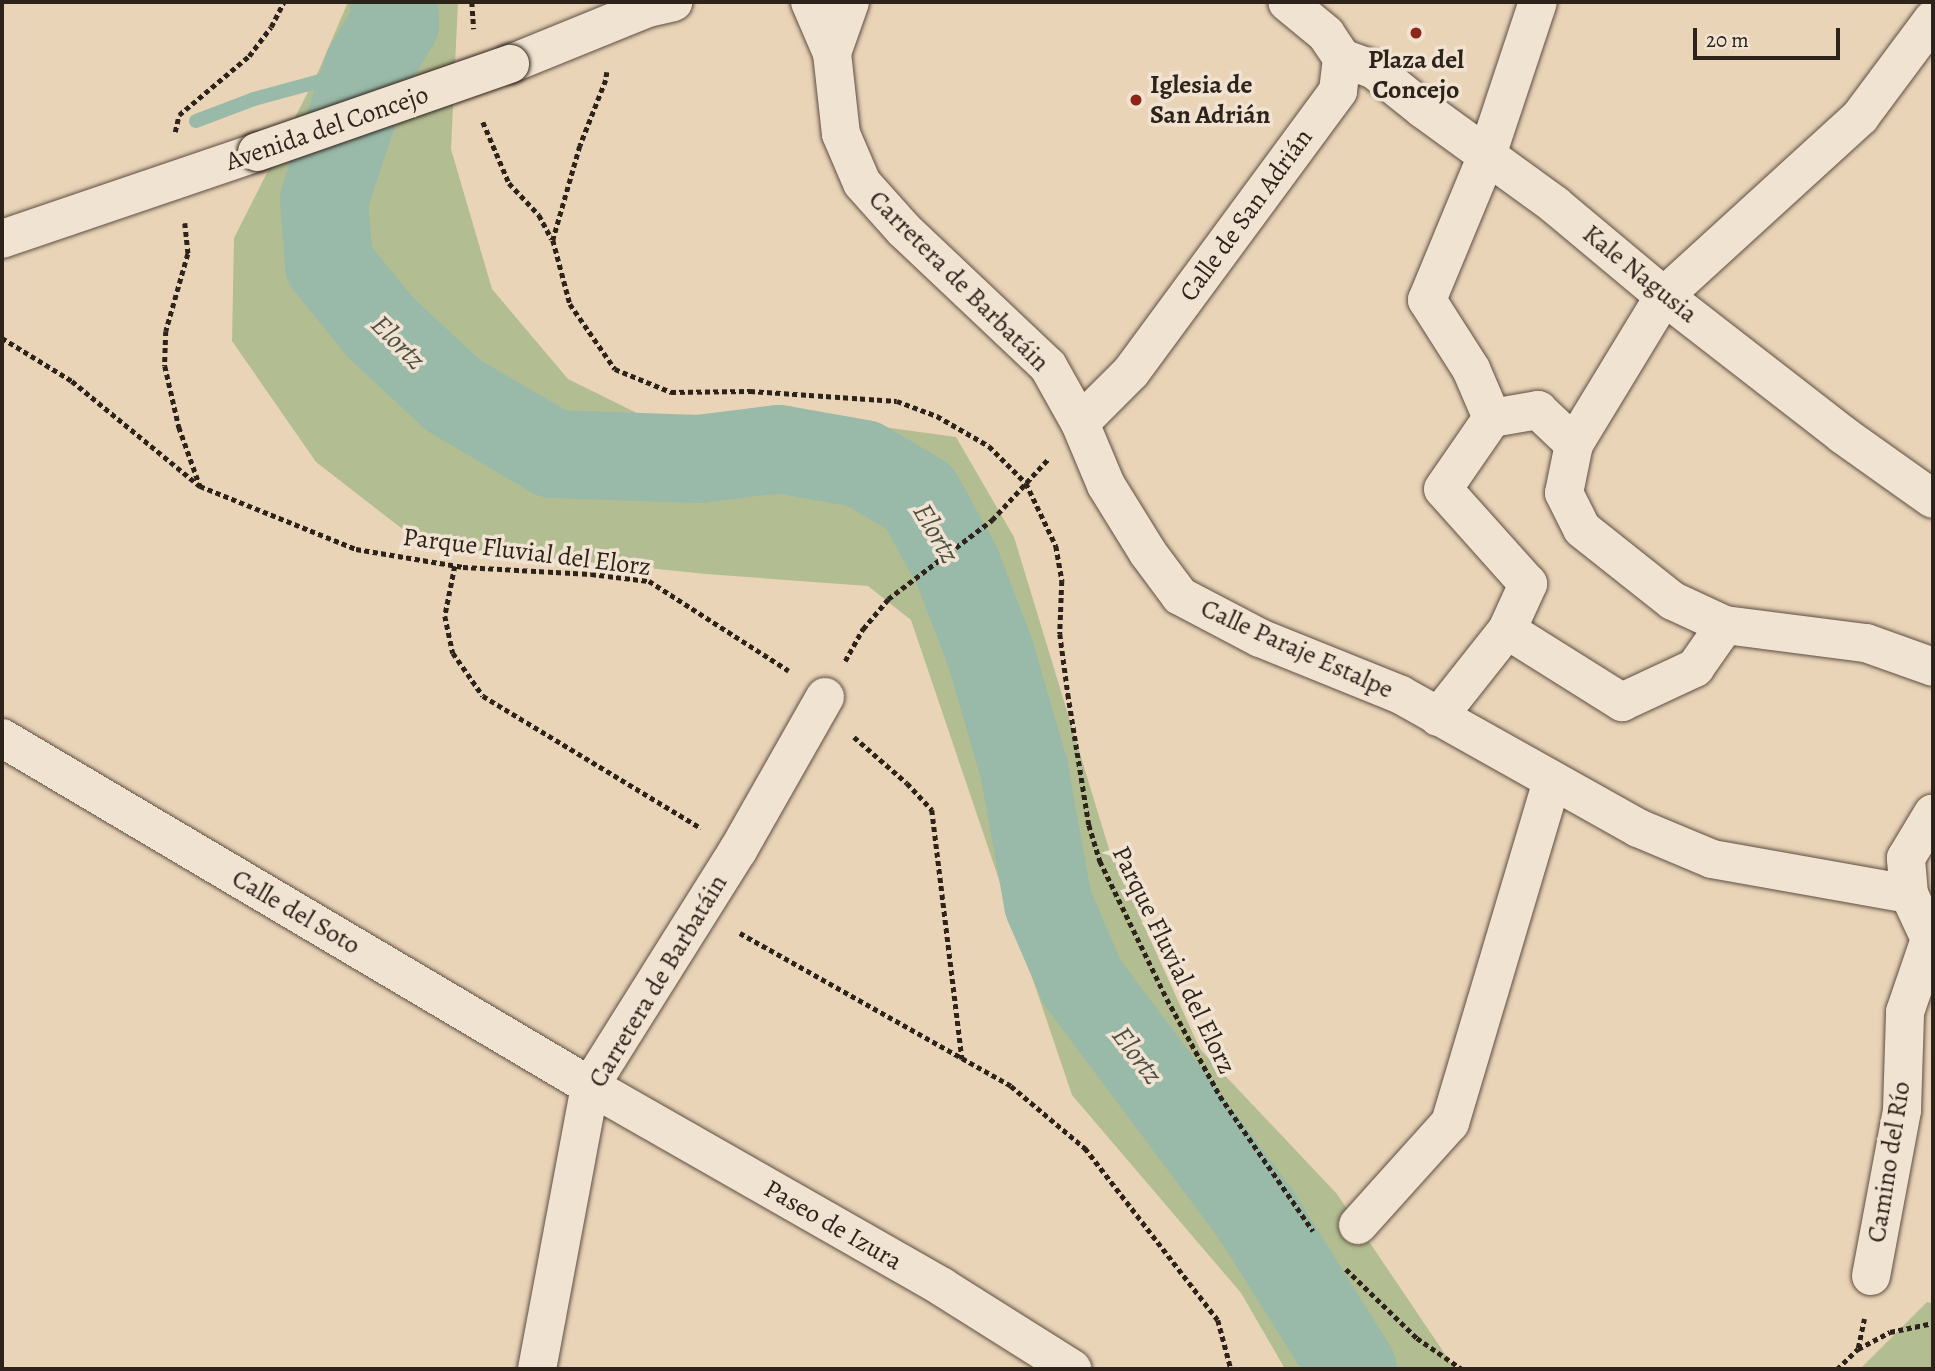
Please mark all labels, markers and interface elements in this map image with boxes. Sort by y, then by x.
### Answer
scale bar [1697,14,1844,58]
marker: Plaza del Concejo [1408,25,1424,41]
text: 20 m [1706,26,1749,54]
place label: Plaza del Concejo [1368,44,1464,106]
place label: Iglesia de San Adrián [1150,69,1270,130]
street label: Avenida del Concejo [222,79,432,177]
marker: Iglesia de San Adrián [1128,92,1144,108]
street label: Calle de San Adrián [1173,123,1319,307]
street label: Carretera de Barbatáin [862,184,1056,378]
street label: Kale Nagusia [1576,218,1704,330]
water label: Elortz [364,308,432,376]
water label: Elortz [906,497,966,569]
street label: Parque Fluvial del Elorz [401,521,653,583]
street label: Calle Paraje Estalpe [1196,593,1398,705]
street label: Parque Fluvial del Elorz [1105,841,1243,1079]
street label: Calle del Soto [226,863,366,961]
street label: Carretera de Barbatáin [582,869,734,1093]
water label: Elortz [1105,1020,1169,1090]
street label: Camino del Río [1861,1079,1917,1245]
street label: Paseo de Izura [758,1173,908,1277]

